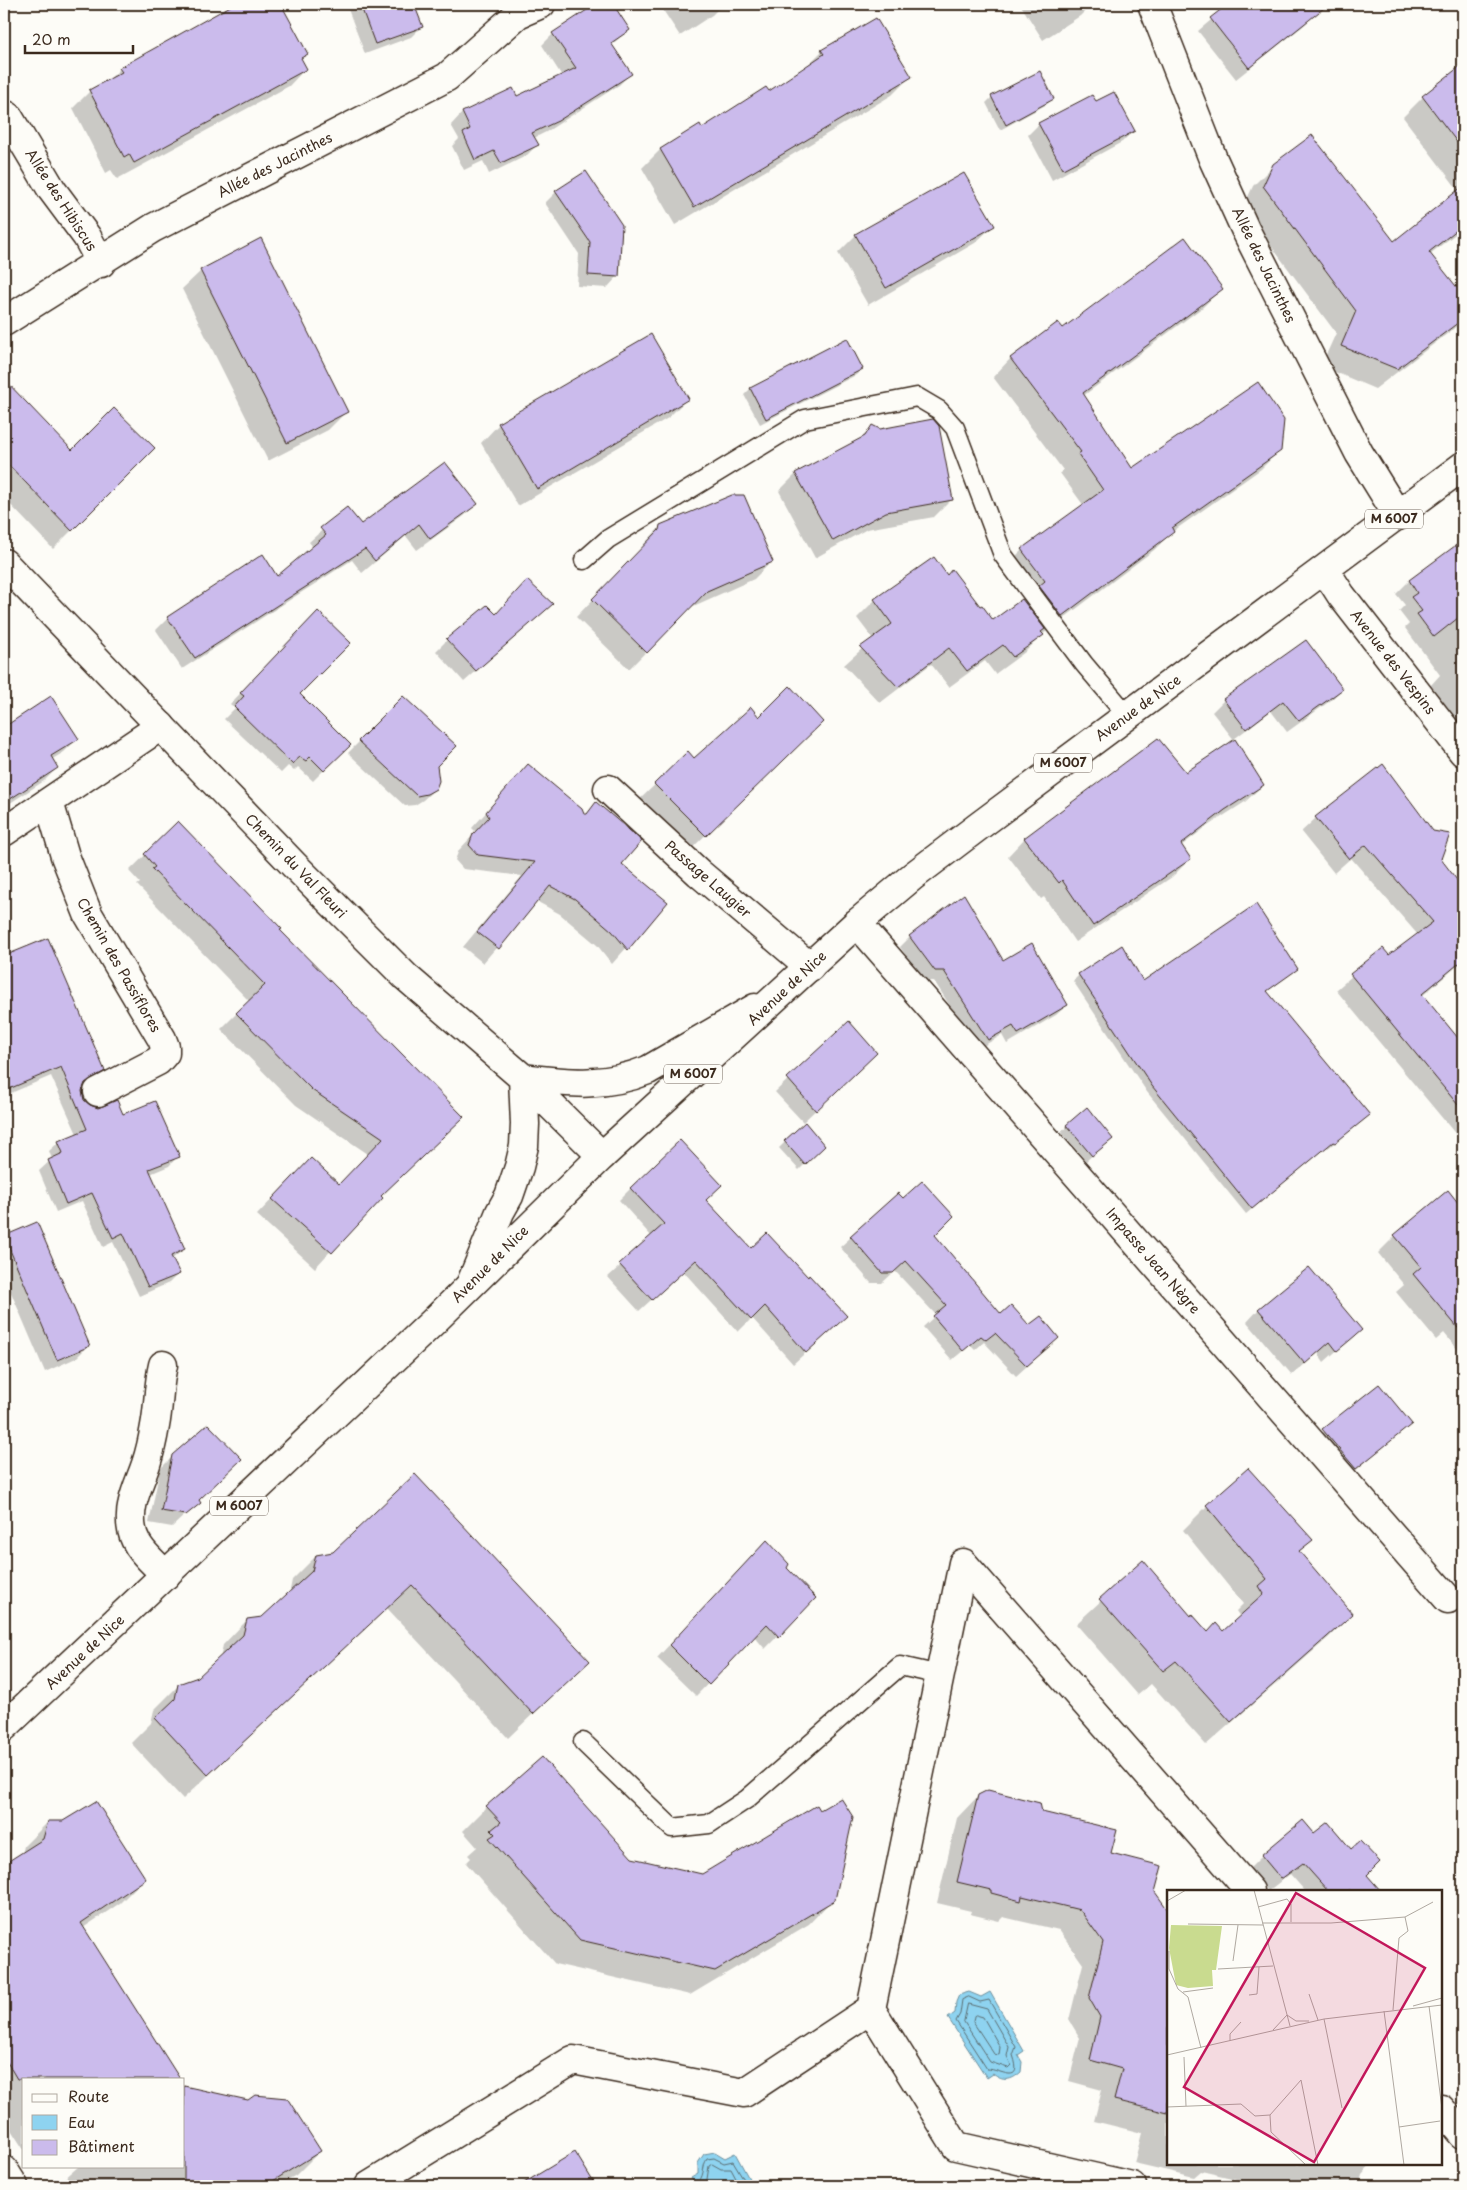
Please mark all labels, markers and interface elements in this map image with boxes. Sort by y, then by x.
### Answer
scale bar [25,22,132,54]
text: 20 m [32,27,71,50]
street label: Allée des Jacinthes [214,127,336,203]
street label: Allée des Hibiscus [21,145,102,255]
street label: Allée des Jacinthes [1227,203,1302,326]
road number: M 6007 [1365,509,1423,528]
street label: Avenue des Vespins [1346,605,1441,719]
street label: Avenue de Nice [1091,669,1185,746]
road number: M 6007 [1034,754,1092,772]
street label: Chemin du Val Fleuri [241,809,352,923]
street label: Passage Laugier [661,835,756,922]
street label: Chemin des Passiflores [72,893,167,1036]
street label: Avenue de Nice [742,945,831,1030]
road number: M 6007 [664,1064,722,1084]
street label: Impasse Jean Nègre [1101,1203,1205,1318]
street label: Avenue de Nice [446,1220,533,1307]
road number: M 6007 [210,1496,268,1515]
street label: Avenue de Nice [40,1609,129,1694]
inset map [1167,1890,1442,2165]
legend [22,2078,185,2168]
text: Route [68,2084,109,2107]
text: Eau [68,2110,95,2133]
text: Bâtiment [68,2134,135,2157]

